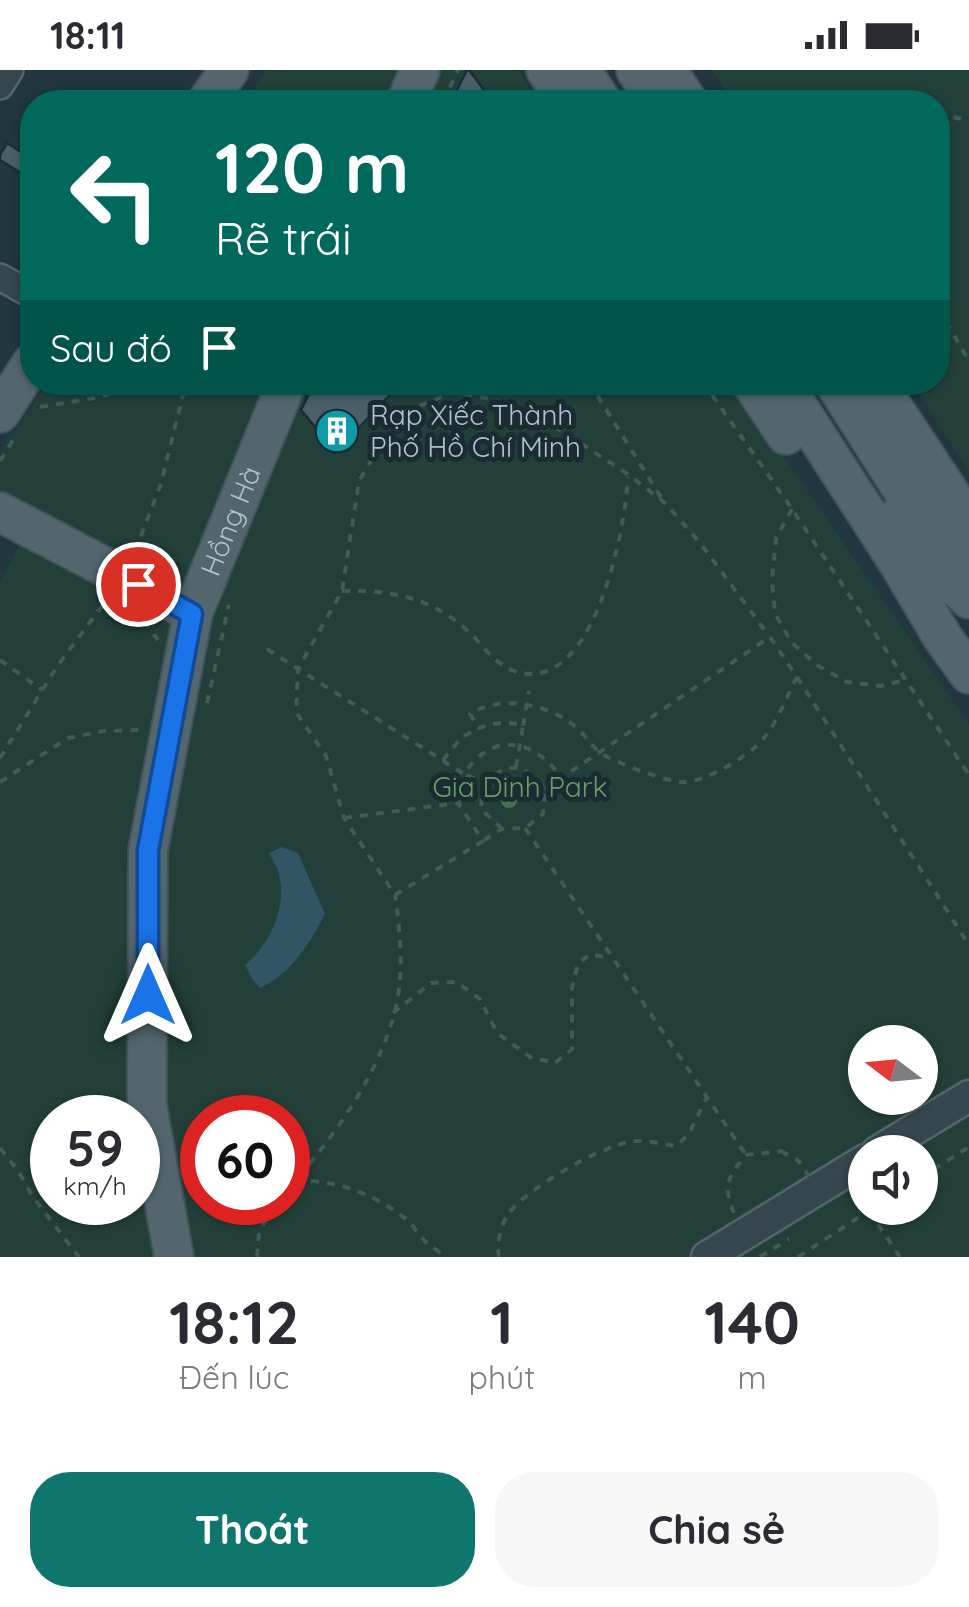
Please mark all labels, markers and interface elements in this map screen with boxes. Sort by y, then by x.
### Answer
text: 18:11 [50,11,126,59]
text: 120 m [215,123,409,211]
icon: left [50,130,180,260]
text: Rẽ trái [215,210,352,266]
icon: arrive [192,320,247,375]
text: Sau đó [50,324,172,372]
place label: Rạp Xiếc Thành Phố Hồ Chí Minh [370,397,581,464]
building icon: Rạp Xiếc Thành Phố Hồ Chí Minh [314,408,360,454]
street label: Hồng Hà [192,461,268,581]
pin [96,542,181,627]
icon: arrive [111,557,166,612]
park label: Gia Dinh Park [432,769,608,804]
position arrow [96,943,200,1047]
north arrow [848,1025,938,1115]
map controls [848,1025,938,1225]
speed limit sign: 60 [180,1095,310,1225]
text: 59 [66,1116,124,1179]
button: sound [848,1135,938,1225]
text: km/h [63,1170,127,1201]
text: 18:12 [169,1284,299,1359]
text: 1 [490,1284,513,1359]
text: 140 [704,1284,800,1359]
text: Đến lúc [179,1357,289,1397]
text: phút [469,1357,535,1397]
text: m [737,1357,767,1397]
button: Thoát [30,1472,475,1587]
button: Chia sẻ [495,1472,939,1587]

